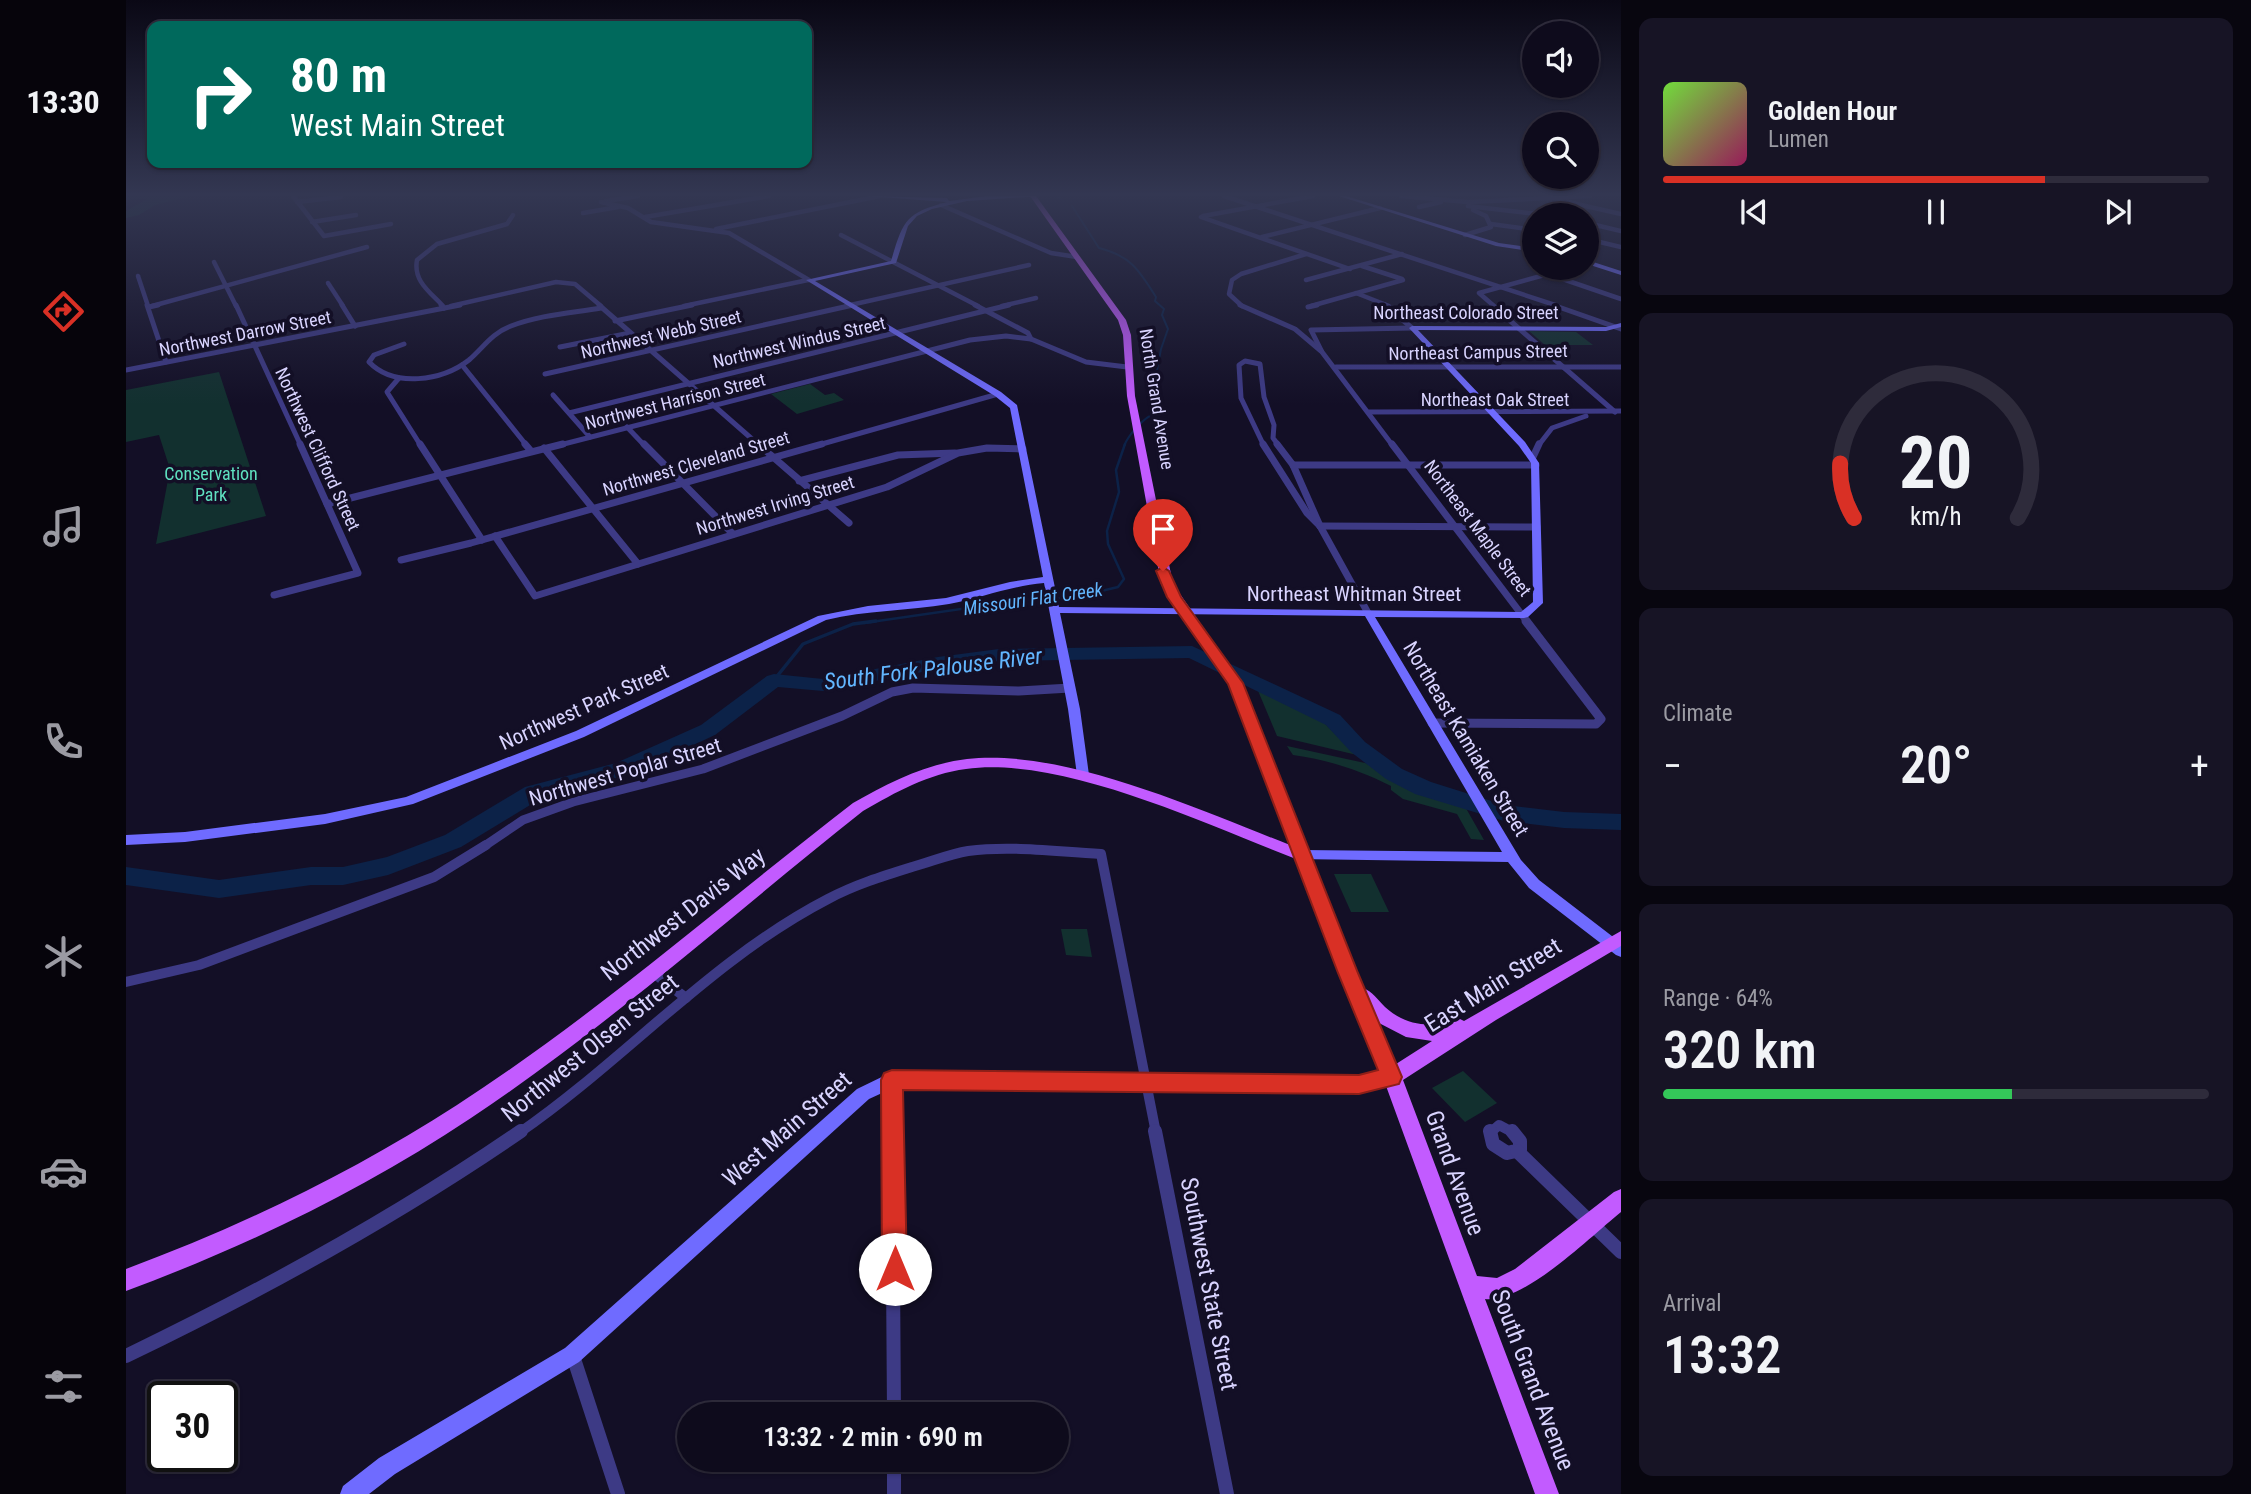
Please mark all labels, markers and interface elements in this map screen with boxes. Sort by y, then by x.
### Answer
map controls [1522,21,1599,280]
button: sound [1522,21,1599,98]
text: 80 m [290,47,387,104]
icon: right [175,49,266,140]
text: 13:30 [26,83,100,121]
text: Golden Hour [1768,96,1897,126]
text: West Main Street [290,106,505,144]
button: search [1522,112,1599,189]
text: Lumen [1768,126,1829,153]
icon: previous [1735,193,1773,231]
icon: pause [1917,193,1955,231]
icon: next [2099,193,2137,231]
button: layers [1522,203,1599,280]
icon: directions [39,287,88,336]
street label: Northeast Colorado Street [1373,302,1559,323]
street label: Northwest Webb Street [579,305,743,363]
street label: Northwest Darrow Street [157,306,333,360]
street label: Northwest Windus Street [711,312,887,372]
street label: North Grand Avenue [1136,327,1178,471]
street label: Northeast Campus Street [1388,340,1568,364]
street label: Northwest Clifford Street [271,364,365,534]
street label: Northwest Harrison Street [583,368,767,434]
street label: Northeast Oak Street [1421,389,1569,410]
text: 20 [1899,420,1973,506]
street label: Northwest Cleveland Street [600,426,792,500]
street label: Northeast Maple Street [1420,456,1536,600]
park label: Conservation Park [164,463,258,505]
street label: Northwest Irving Street [694,471,856,539]
pin [1133,499,1193,571]
icon: music [39,502,88,551]
text: km/h [1910,502,1962,531]
icon: arrive [1144,510,1182,548]
water label: Missouri Flat Creek [962,578,1105,620]
street label: Northeast Whitman Street [1247,582,1461,606]
street label: Northeast Kamiaken Street [1398,637,1534,841]
water label: South Fork Palouse River [822,642,1045,696]
street label: Northwest Park Street [496,659,672,755]
text: Climate [1663,700,1733,727]
icon: phone [39,717,88,766]
street label: Northwest Poplar Street [526,733,724,811]
text: 20° [1900,735,1972,796]
text: − [1663,744,1682,788]
text: + [2190,744,2209,788]
street label: Northwest Davis Way [595,841,771,987]
icon: climate [39,932,88,981]
street label: East Main Street [1420,932,1566,1038]
street label: Northwest Olsen Street [496,968,684,1128]
text: Range · 64% [1663,985,1773,1012]
text: 320 km [1663,1020,1817,1081]
street label: West Main Street [717,1066,857,1192]
street label: Grand Avenue [1420,1107,1490,1239]
icon: car [39,1147,88,1196]
street label: Southwest State Street [1175,1175,1243,1393]
position arrow [858,1232,932,1306]
street label: South Grand Avenue [1486,1286,1580,1474]
text: Arrival [1663,1290,1722,1317]
text: 13:32 [1663,1325,1781,1386]
icon: filters [39,1362,88,1411]
speed limit sign: 30 [147,1381,238,1472]
text: 13:32 · 2 min · 690 m [763,1422,983,1452]

